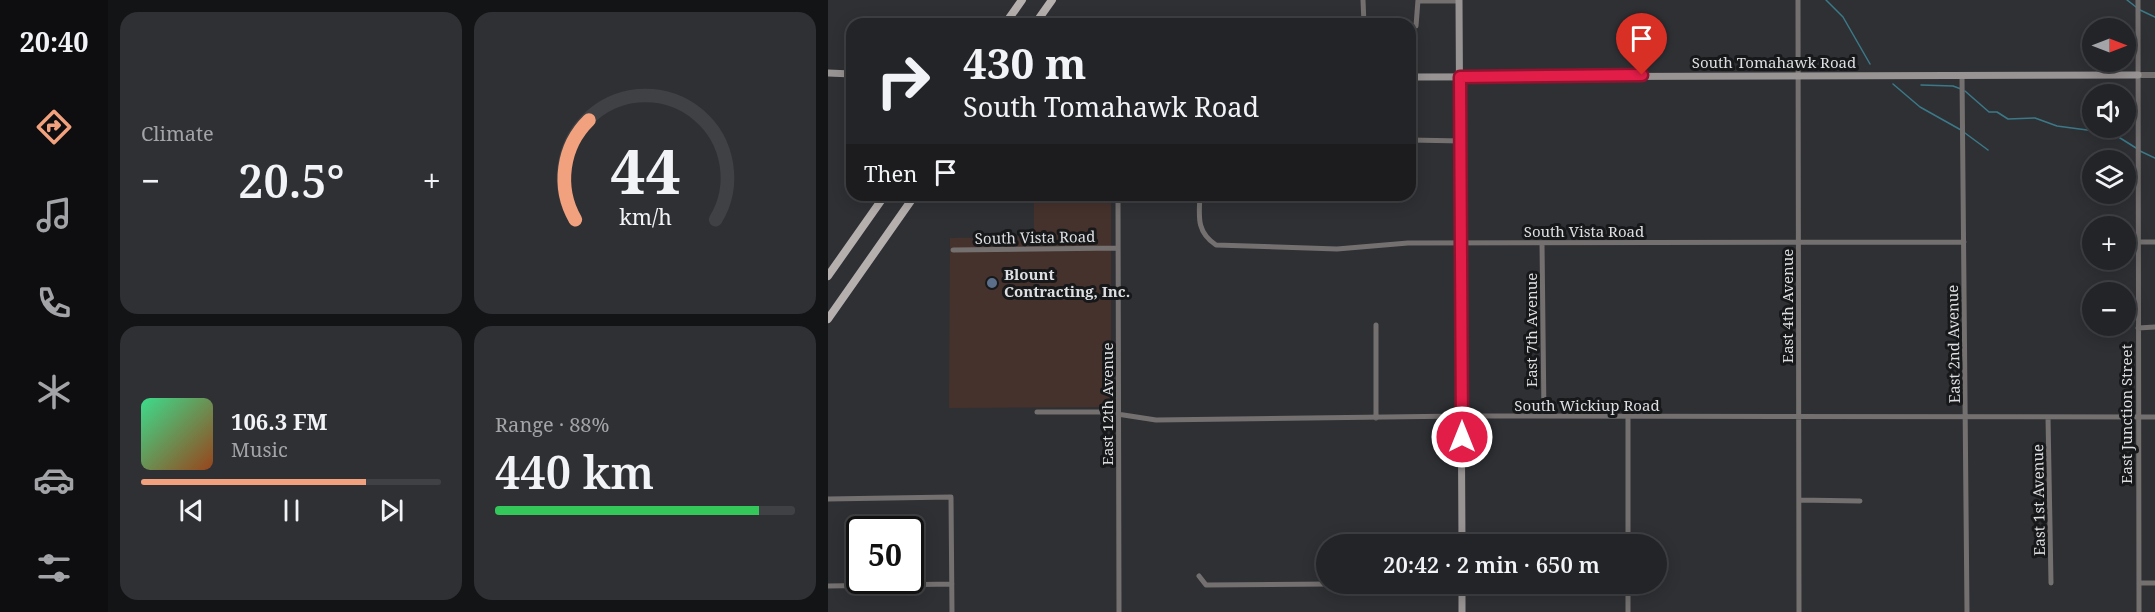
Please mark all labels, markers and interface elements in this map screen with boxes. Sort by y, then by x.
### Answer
pin [1616,13,1667,75]
north arrow [2082,18,2136,72]
map controls [2082,18,2136,336]
icon: arrive [1625,22,1658,55]
text: 20:40 [19,23,89,60]
text: 430 m [963,34,1087,91]
icon: right [864,42,942,120]
street label: South Tomahawk Road [1692,52,1856,72]
button: sound [2082,84,2136,138]
text: South Tomahawk Road [963,88,1259,125]
icon: directions [33,106,75,148]
text: Climate [141,120,214,147]
text: 44 [610,127,680,212]
text: 20.5° [238,150,345,211]
button: layers [2082,150,2136,204]
icon: arrive [929,156,962,189]
text: − [141,158,160,203]
text: + [423,158,441,203]
text: Then [864,158,917,188]
icon: music [33,194,75,236]
text: km/h [619,202,672,231]
button: + [2082,216,2136,270]
street label: South Vista Road [1524,221,1644,241]
street label: South Vista Road [975,226,1095,248]
street label: East 4th Avenue [1777,249,1797,363]
place label: Blount Contracting, Inc. [1004,264,1130,301]
street label: East 7th Avenue [1521,273,1541,387]
marker: Blount Contracting, Inc. [985,276,999,290]
icon: phone [33,282,75,324]
button: − [2082,282,2136,336]
street label: East 2nd Avenue [1942,285,1964,403]
street label: East 12th Avenue [1097,343,1117,465]
street label: East Junction Street [2116,344,2136,484]
icon: climate [33,371,75,413]
street label: South Wickiup Road [1514,395,1660,415]
position arrow [1430,405,1494,469]
text: 106.3 FM [231,406,328,436]
text: Range · 88% [495,411,609,438]
text: Music [231,436,288,463]
text: 440 km [495,441,654,502]
street label: East 1st Avenue [2027,444,2049,556]
icon: car [33,459,75,501]
icon: previous [175,494,208,527]
icon: pause [275,494,308,527]
icon: next [375,494,408,527]
speed limit sign: 50 [846,516,924,594]
icon: filters [33,547,75,589]
text: 20:42 · 2 min · 650 m [1383,549,1600,579]

